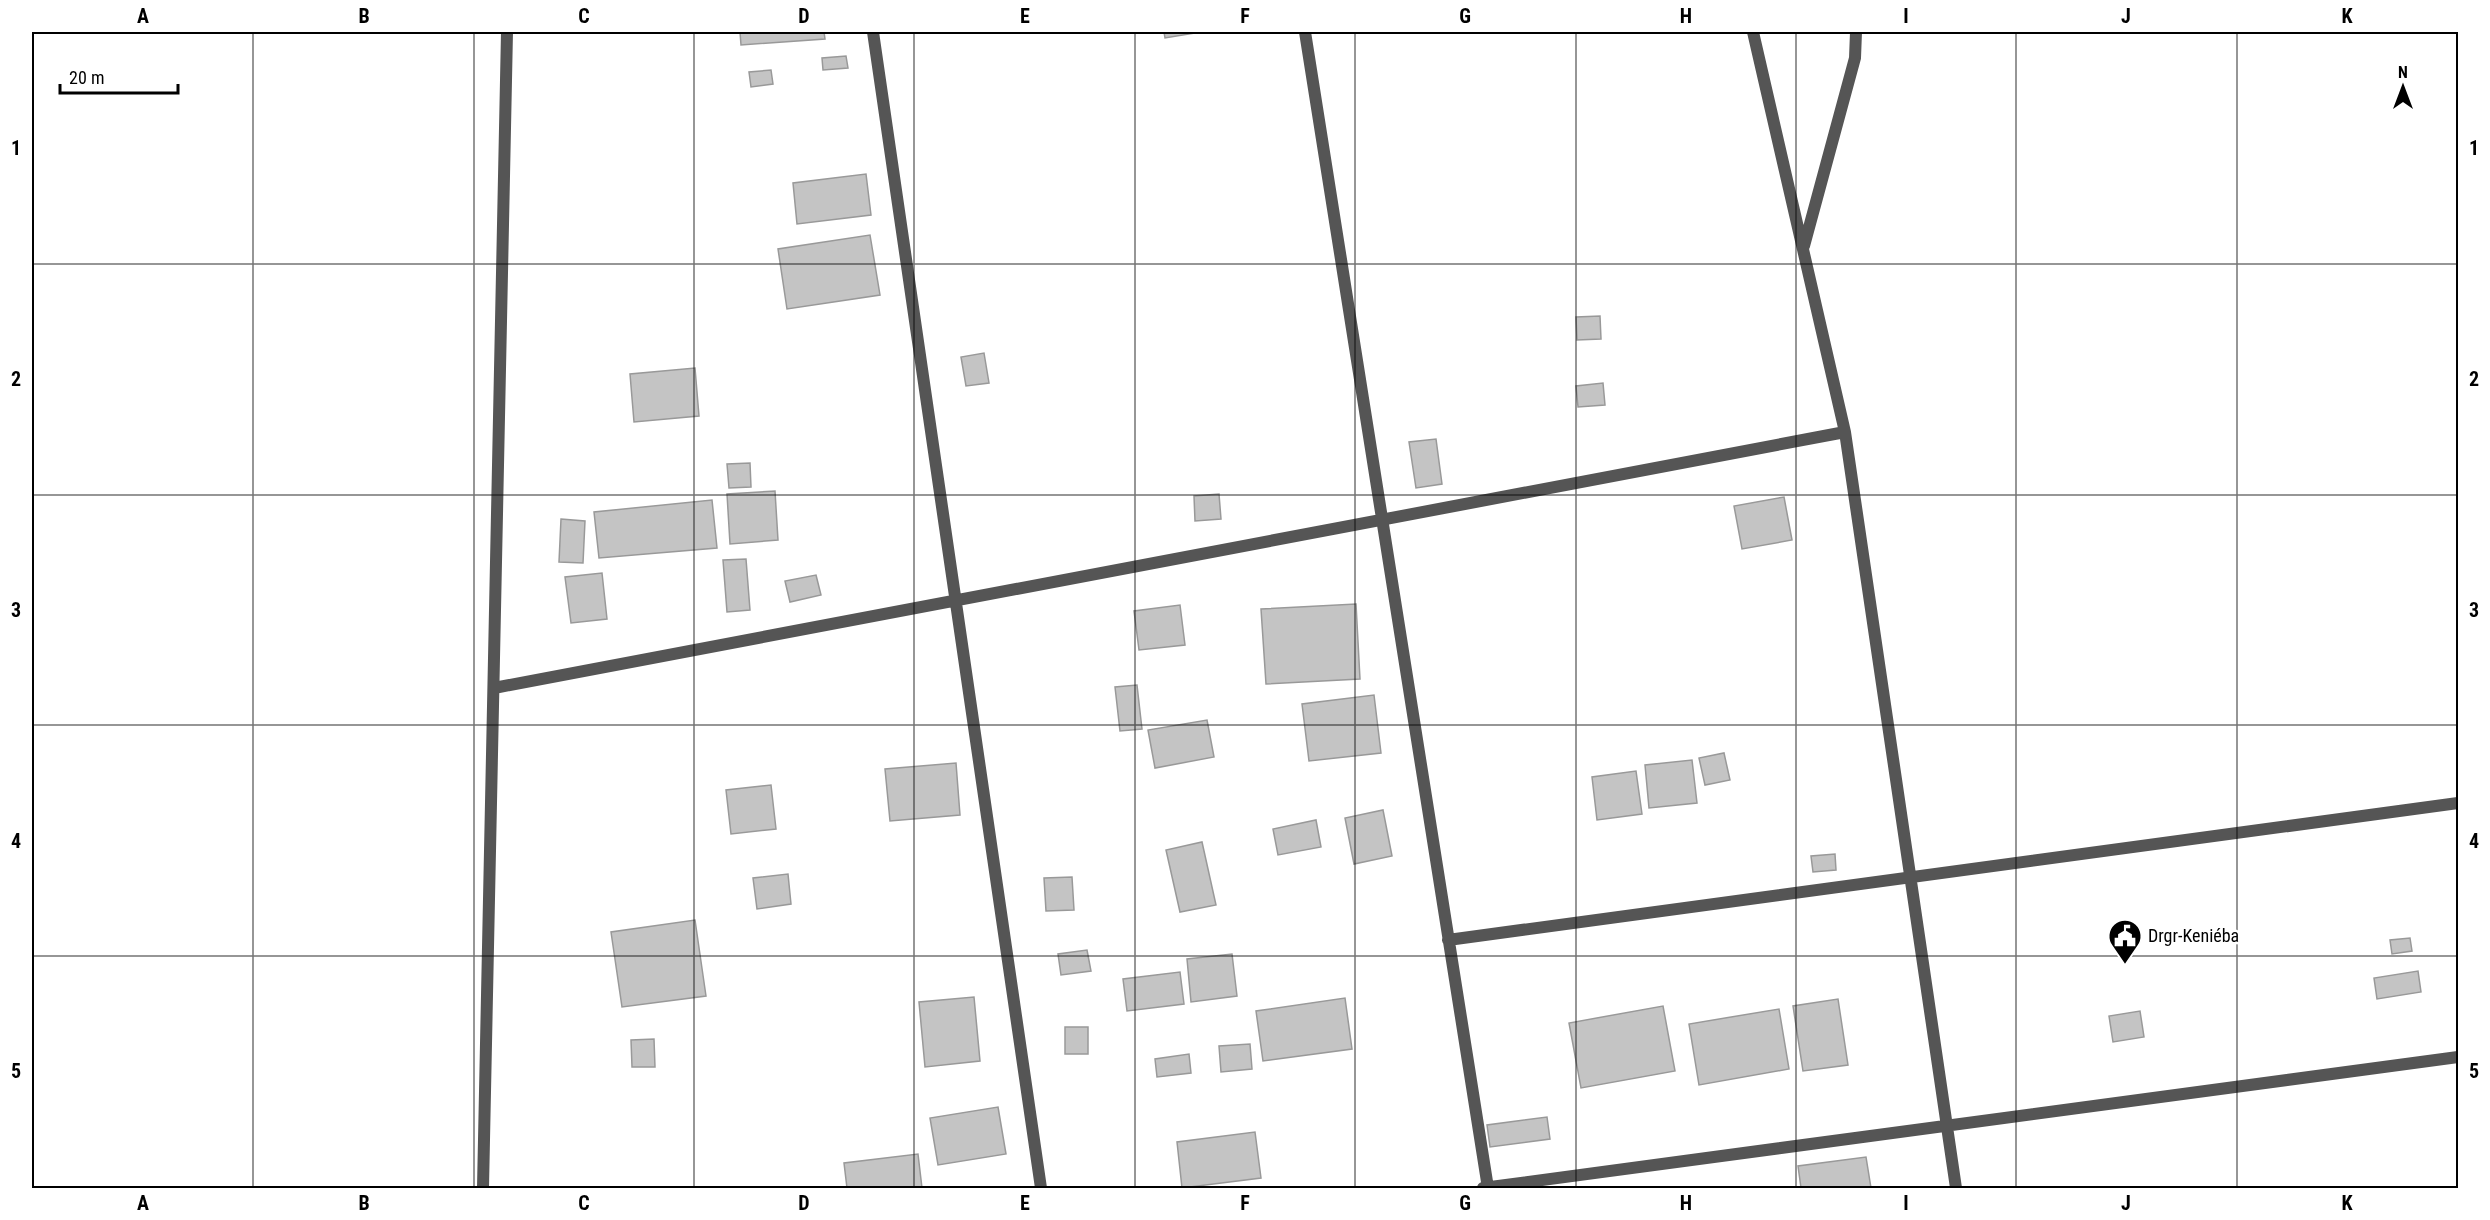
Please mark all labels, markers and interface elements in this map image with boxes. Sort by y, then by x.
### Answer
text: A [137,4,149,28]
text: B [358,4,370,28]
text: C [578,4,590,28]
text: D [798,4,810,28]
text: E [1020,4,1030,28]
text: F [1240,4,1250,28]
text: G [1459,4,1471,28]
text: H [1680,4,1692,28]
text: I [1903,4,1909,28]
text: J [2121,4,2131,28]
text: K [2341,4,2353,28]
scale bar [60,57,178,95]
north arrow [2373,57,2433,117]
text: N [2398,63,2408,82]
text: 20 m [69,67,104,88]
text: 1 [11,136,21,160]
text: 1 [2469,136,2479,160]
text: 2 [11,367,21,391]
text: 2 [2469,367,2479,391]
text: 3 [11,598,21,622]
text: 3 [2469,598,2479,622]
text: 4 [11,829,21,853]
text: 4 [2469,829,2479,853]
public building icon: Drgr-Keniéba [2107,918,2143,965]
place label: Drgr-Keniéba [2148,925,2239,946]
text: 5 [11,1059,21,1083]
text: 5 [2469,1059,2479,1083]
text: A [137,1191,149,1215]
text: B [358,1191,370,1215]
text: C [578,1191,590,1215]
text: D [798,1191,810,1215]
text: E [1020,1191,1030,1215]
text: F [1240,1191,1250,1215]
text: G [1459,1191,1471,1215]
text: H [1680,1191,1692,1215]
text: I [1903,1191,1909,1215]
text: J [2121,1191,2131,1215]
text: K [2341,1191,2353,1215]

